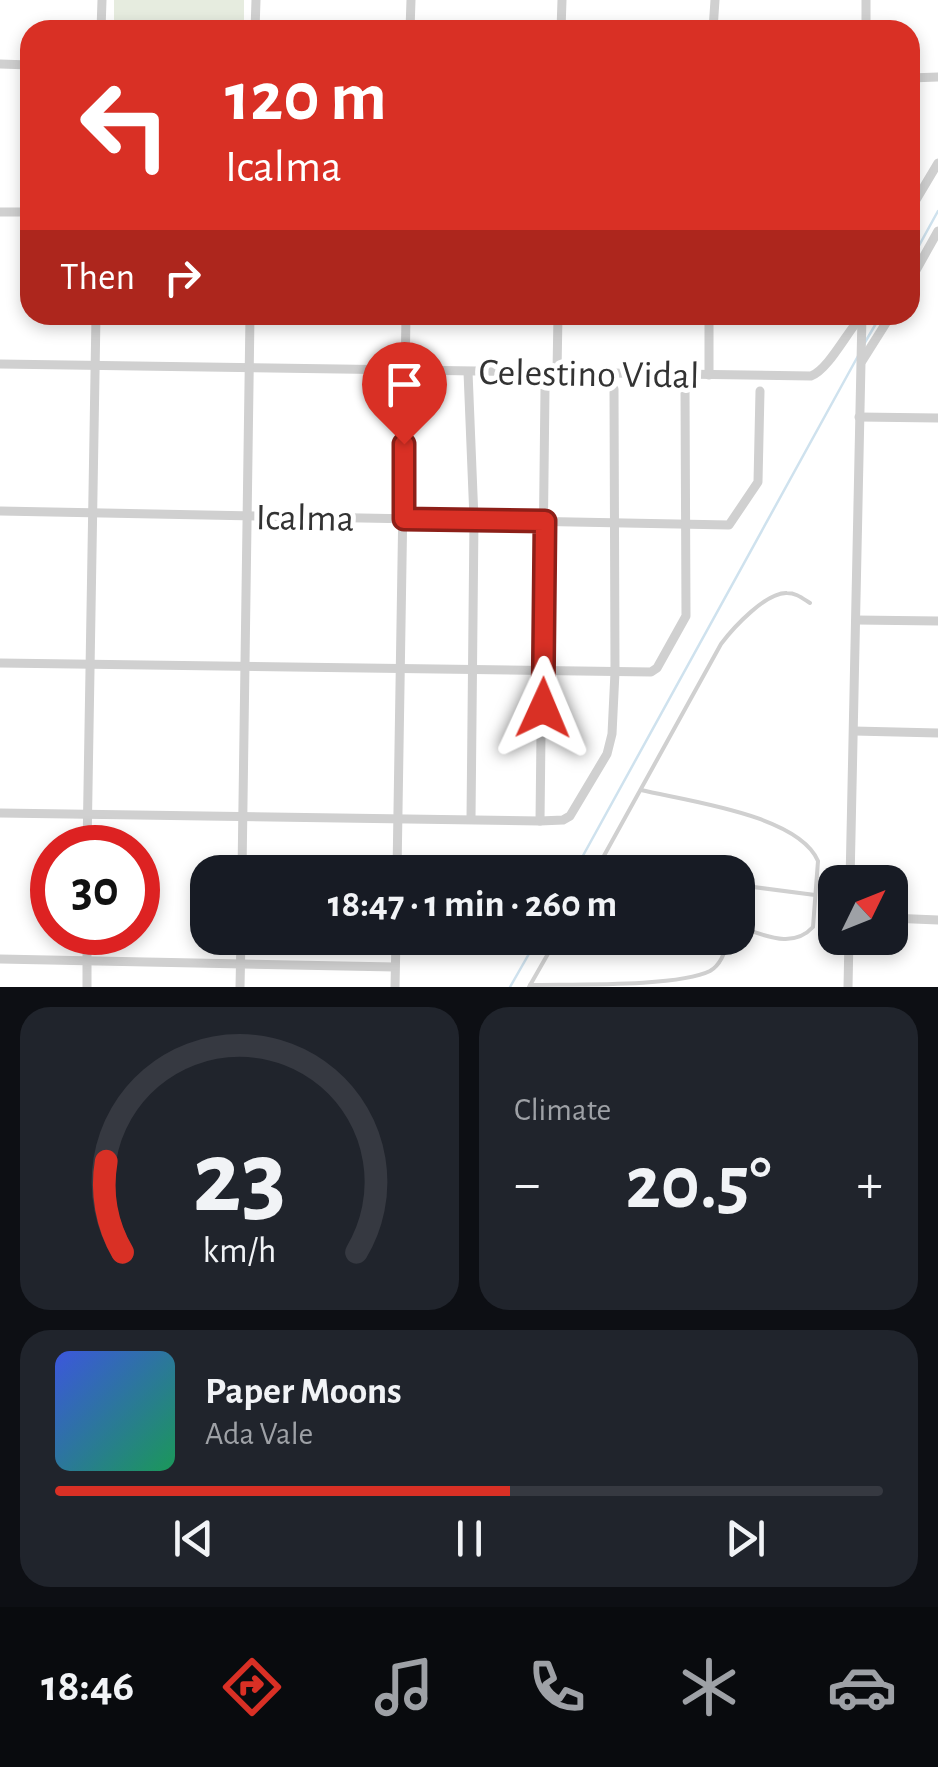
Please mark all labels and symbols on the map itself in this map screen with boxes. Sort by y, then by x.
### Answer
pin [362,342,447,445]
street label: Celestino Vidal [478,354,700,396]
street label: Icalma [255,499,355,539]
position arrow [491,656,595,760]
speed limit sign: 30 [30,825,160,955]
north arrow [818,865,908,955]

